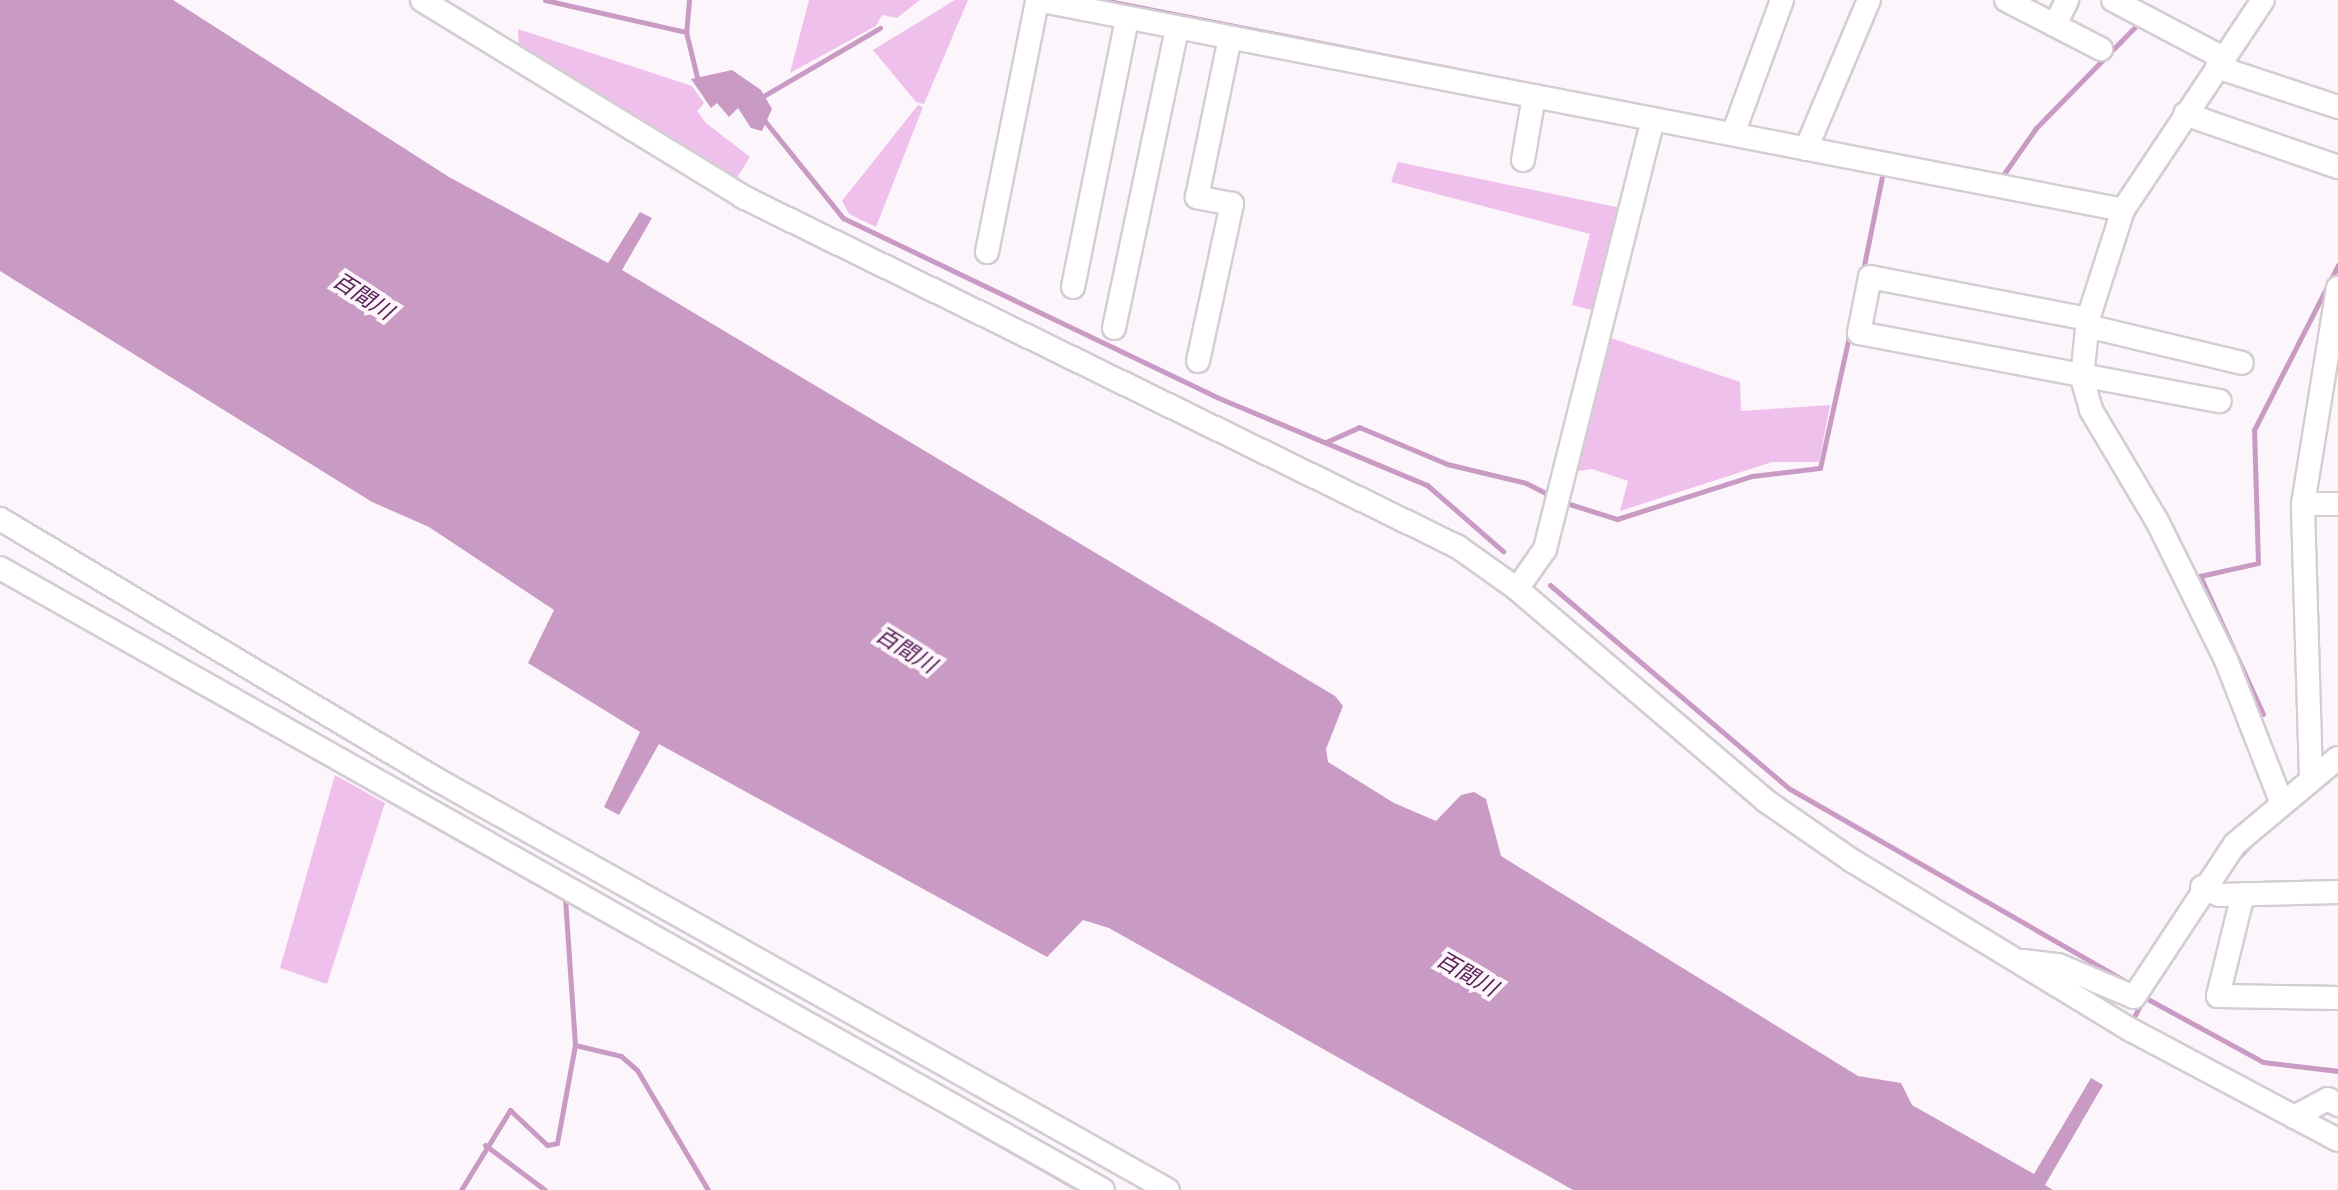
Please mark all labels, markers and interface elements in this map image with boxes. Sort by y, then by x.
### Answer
water label: 百間川 [328,267,398,325]
water label: 百間川 [871,621,941,679]
water label: 百間川 [1432,946,1502,1002]

